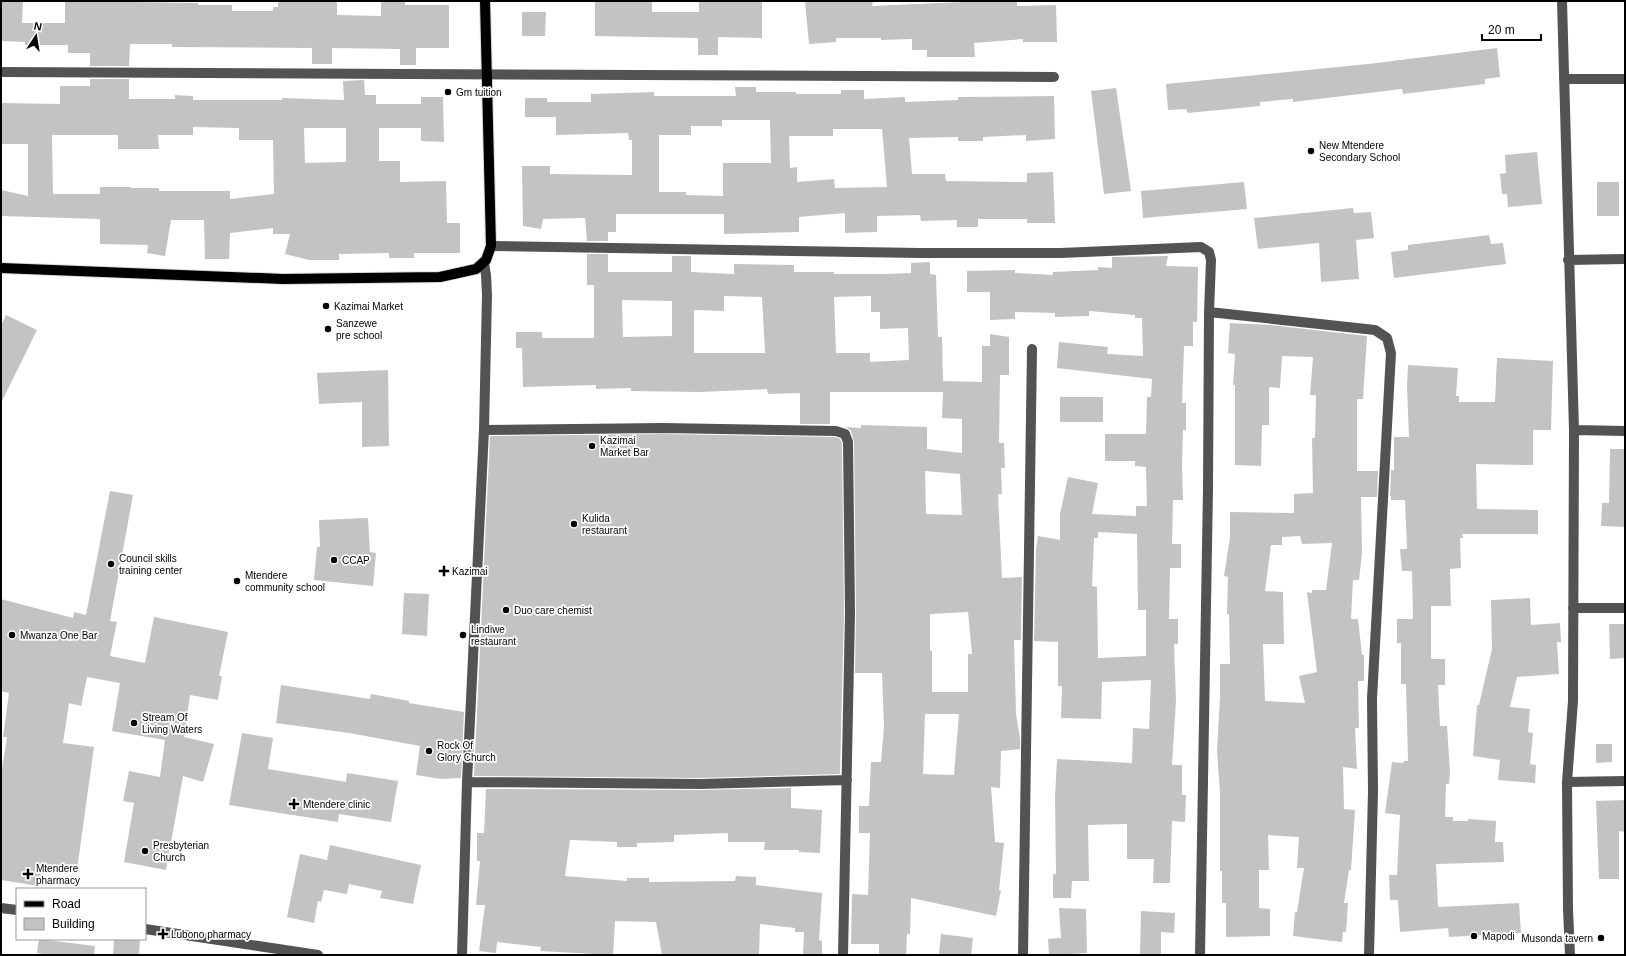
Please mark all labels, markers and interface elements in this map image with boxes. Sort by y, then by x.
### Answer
north arrow [16,16,56,56]
scale bar [1482,16,1541,42]
text: N [33,20,43,33]
text: 20 m [1488,23,1515,37]
marker: Gm tuition [443,87,453,97]
place label: Gm tuition [456,87,502,98]
place label: New Mtendere Secondary School [1319,140,1400,163]
marker: New Mtendere Secondary School [1306,146,1316,156]
marker: Kazimai Market [321,301,331,311]
place label: Kazimai Market [334,301,403,312]
place label: Sanzewe pre school [336,318,382,341]
marker: Sanzewe pre school [323,324,333,334]
place label: Kazimai Market Bar [600,435,650,458]
marker: Kazimai Market Bar [587,441,597,451]
place label: Kulida restaurant [582,513,627,536]
marker: Kulida restaurant [569,519,579,529]
place label: Council skills training center [119,553,183,576]
marker: CCAP [329,555,339,565]
place label: CCAP [342,555,370,566]
marker: Council skills training center [106,559,116,569]
marker: Kazimai [439,566,449,576]
place label: Kazimai [452,566,488,577]
place label: Mtendere community school [245,570,325,593]
marker: Mtendere community school [232,576,242,586]
marker: Duo care chemist [501,605,511,615]
place label: Duo care chemist [514,605,592,616]
place label: Lindiwe restaurant [471,624,516,647]
marker: Mwanza One Bar [7,630,17,640]
place label: Mwanza One Bar [20,630,98,641]
marker: Lindiwe restaurant [458,630,468,640]
place label: Stream Of Living Waters [142,712,202,735]
marker: Stream Of Living Waters [129,718,139,728]
place label: Rock Of Glory Church [437,740,496,763]
marker: Rock Of Glory Church [424,746,434,756]
marker: Mtendere clinic [288,798,300,810]
place label: Mtendere clinic [303,799,370,810]
place label: Presbyterian Church [153,840,209,863]
marker: Presbyterian Church [140,846,150,856]
place label: Mtendere pharmacy [36,863,80,886]
marker: Mtendere pharmacy [23,869,33,879]
legend [16,888,146,940]
text: Road [52,897,81,911]
text: Building [52,917,95,931]
marker: Lubono pharmacy [158,929,168,939]
place label: Lubono pharmacy [171,929,251,940]
marker: Mapodi [1469,931,1479,941]
place label: Mapodi [1482,931,1515,942]
place label: Musonda tavern [1521,933,1593,944]
marker: Musonda tavern [1596,933,1606,943]

